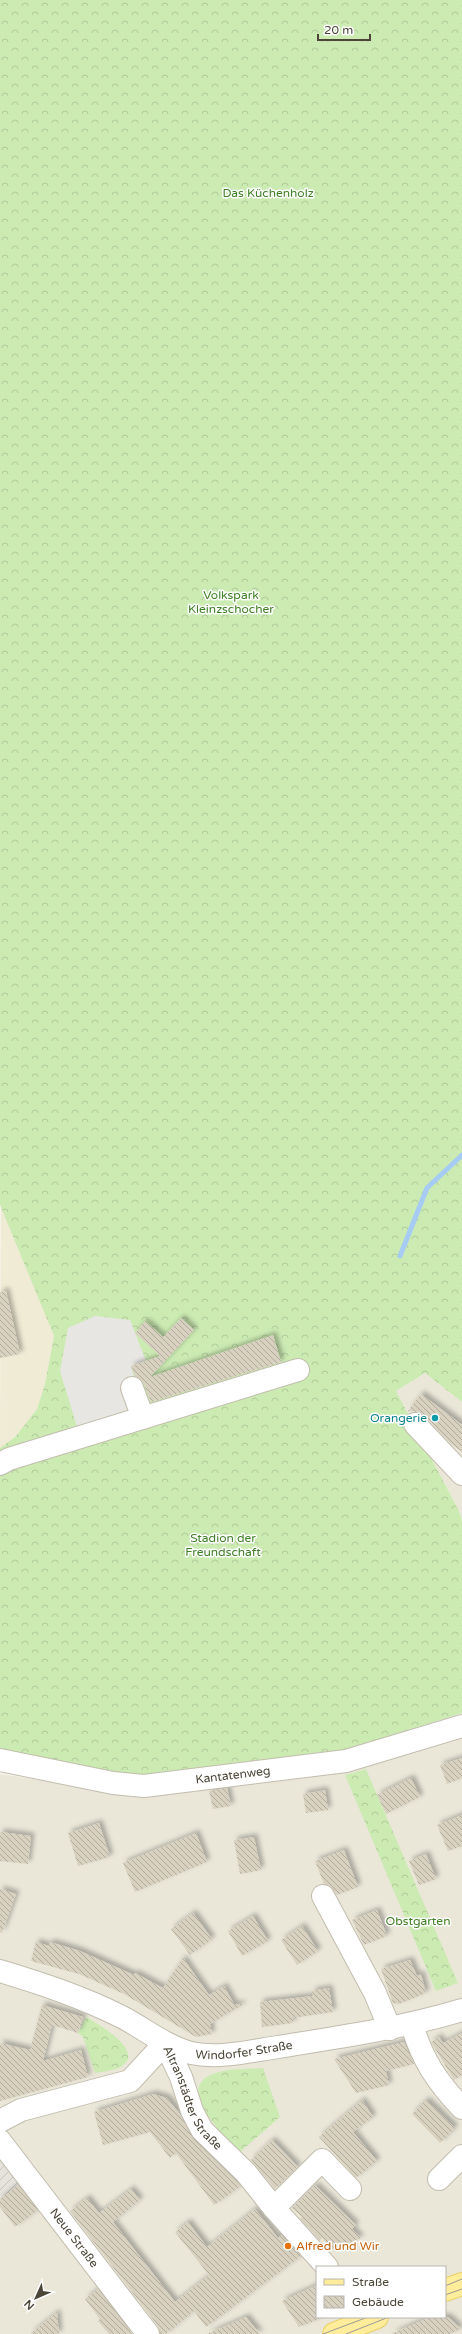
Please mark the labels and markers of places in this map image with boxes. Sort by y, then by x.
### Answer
place label: Orangerie [370,1411,427,1425]
marker: Orangerie [430,1413,440,1423]
place label: Alfred und Wir [296,2239,380,2253]
marker: Alfred und Wir [283,2241,293,2251]

